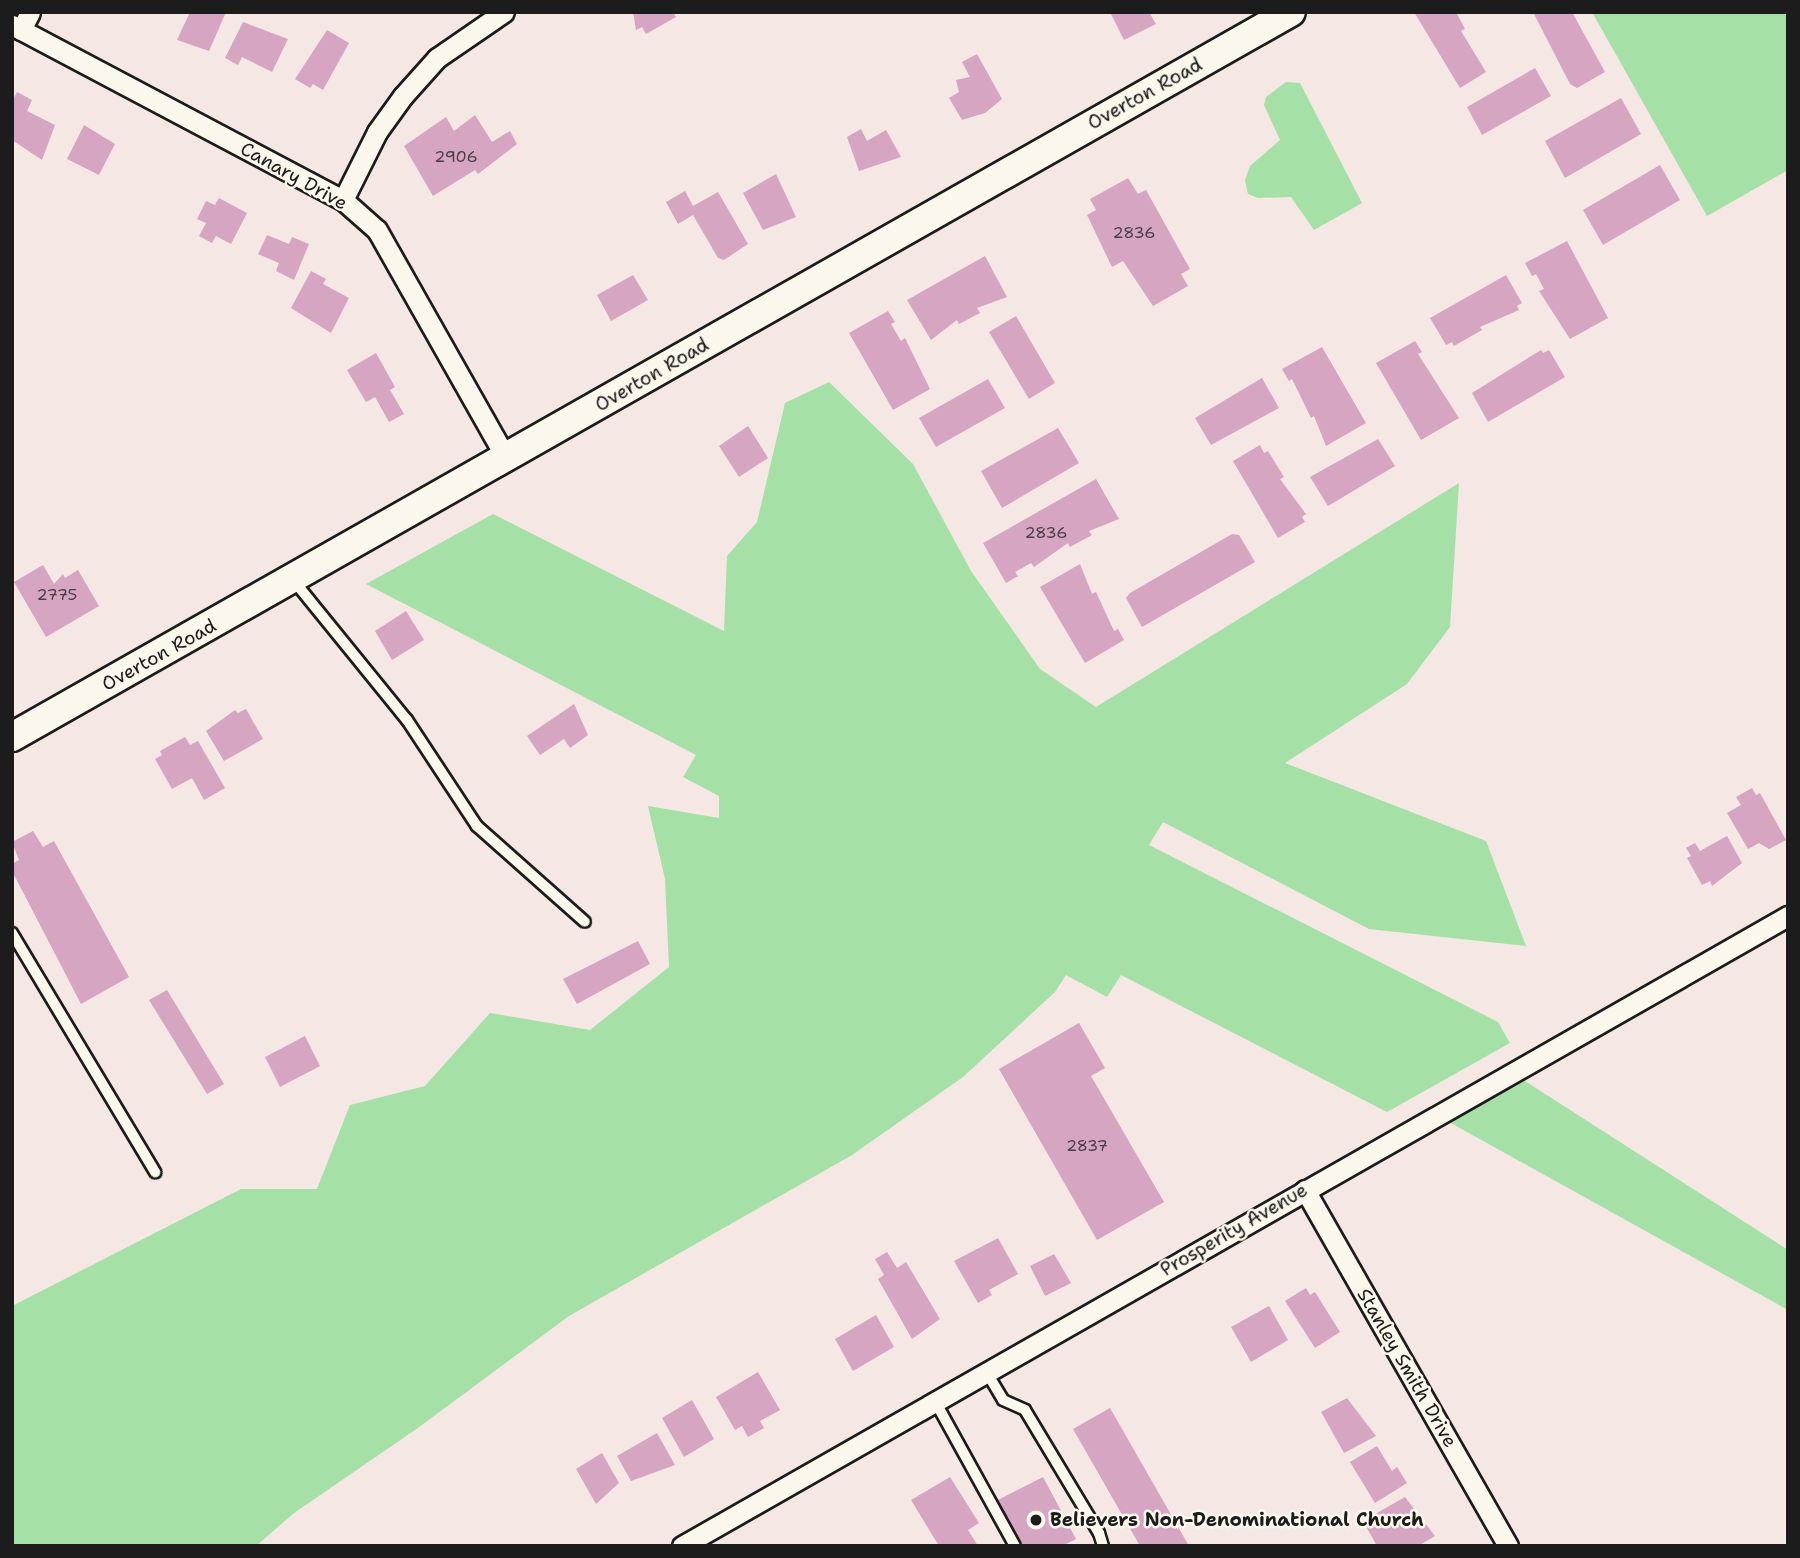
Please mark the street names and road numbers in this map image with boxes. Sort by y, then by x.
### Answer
street label: Overton Road [1084,53,1206,135]
street label: Canary Drive [237,137,351,215]
street label: Overton Road [591,333,713,417]
street label: Overton Road [98,614,220,696]
street label: Prosperity Avenue [1156,1179,1312,1281]
street label: Stanley Smith Drive [1352,1284,1462,1452]

